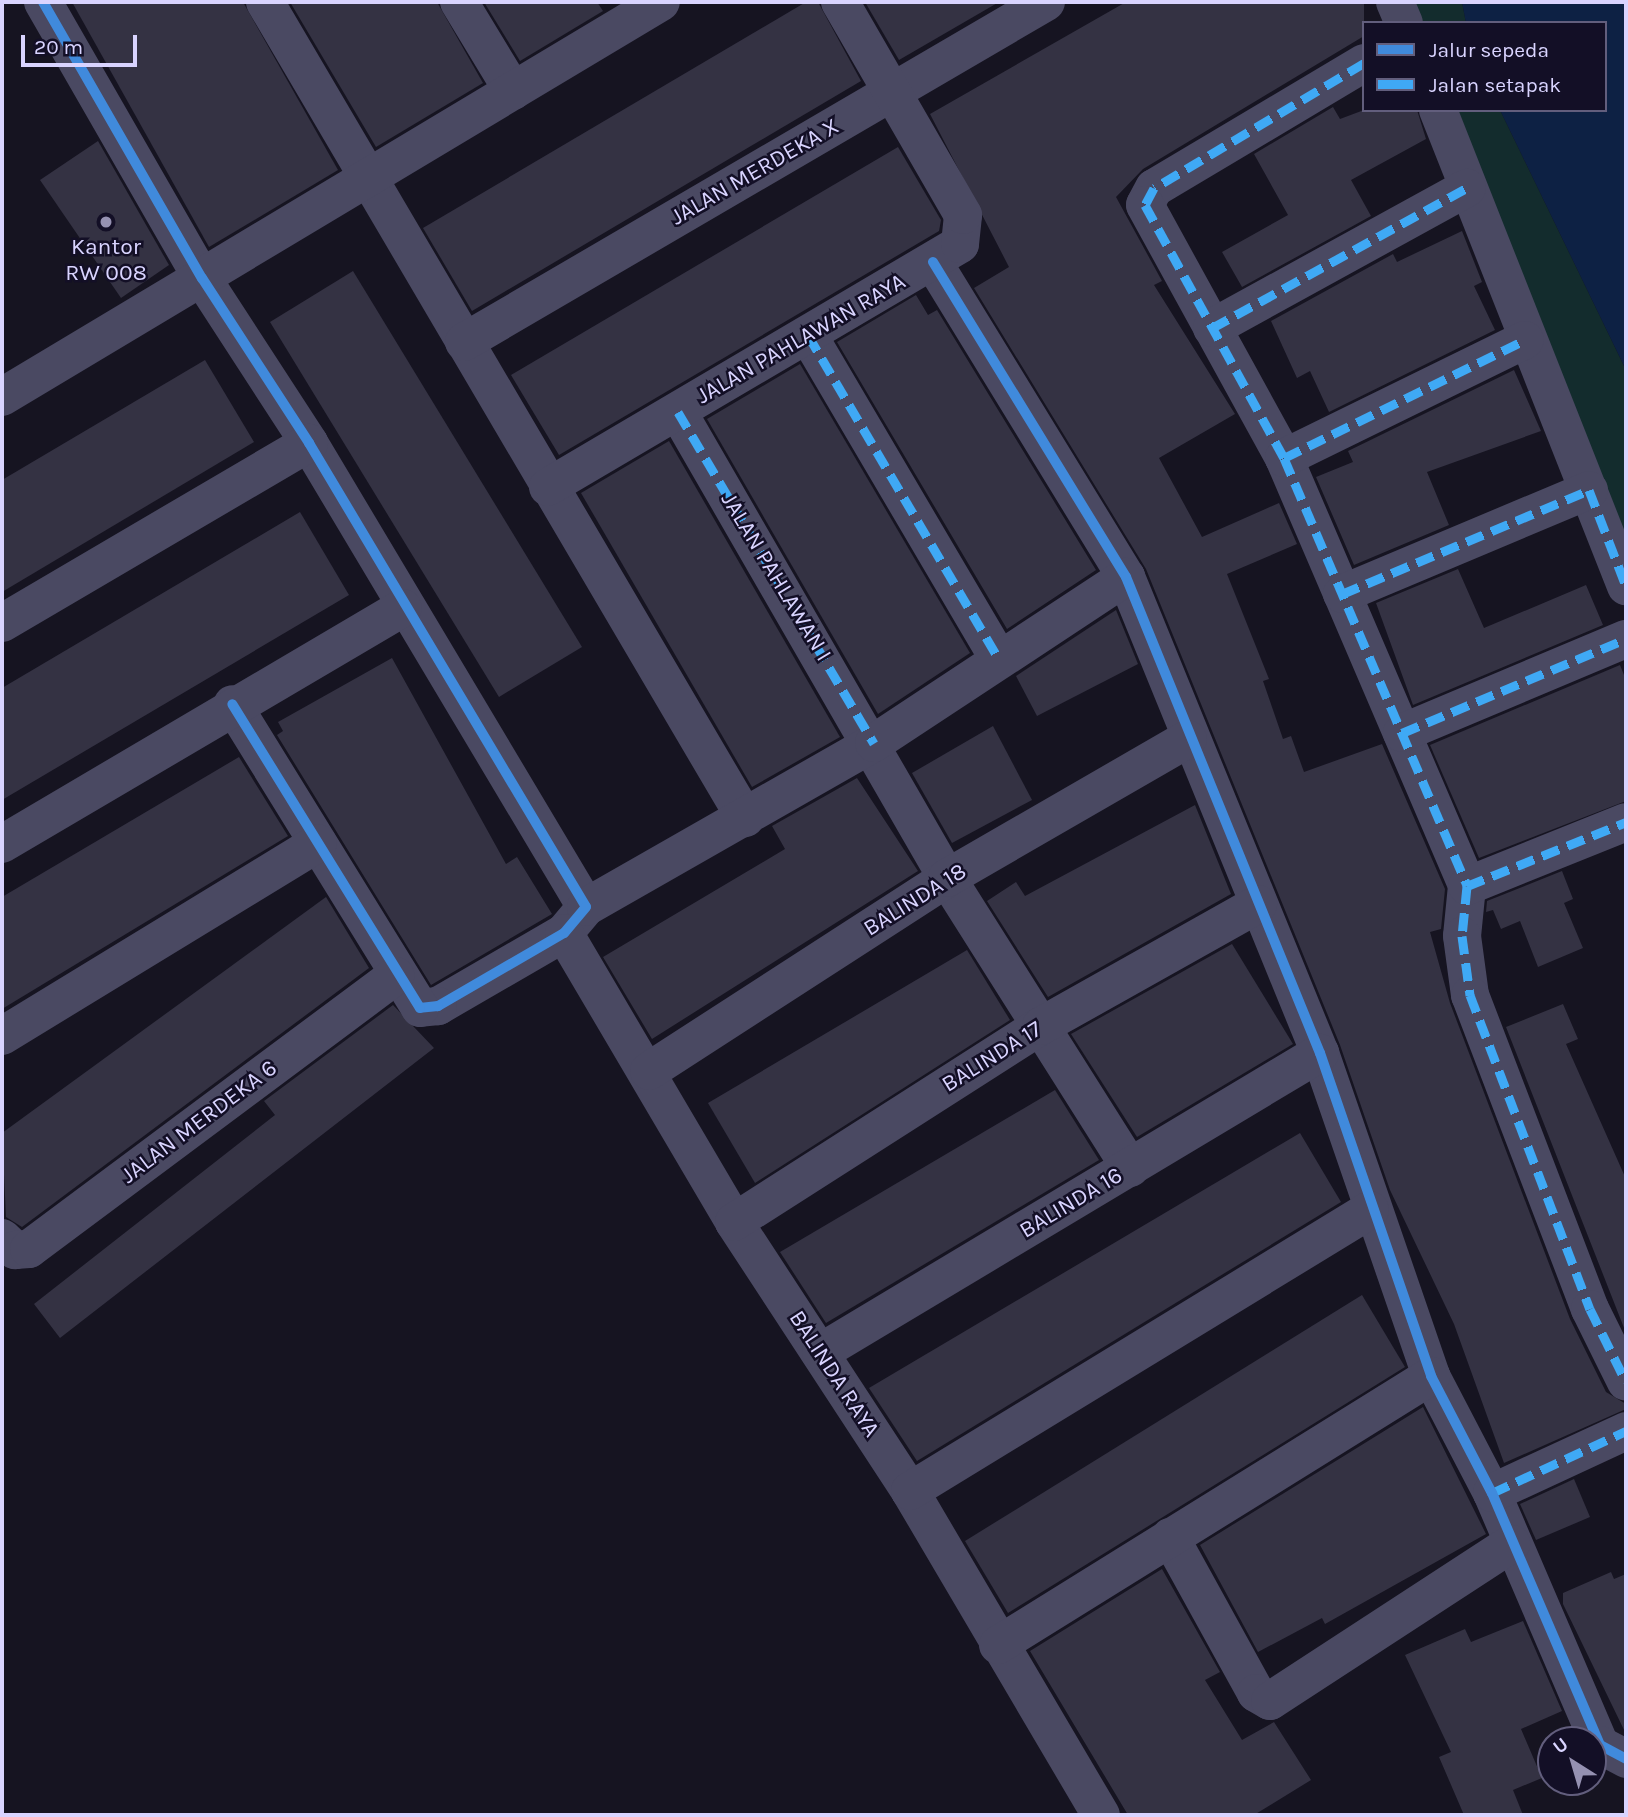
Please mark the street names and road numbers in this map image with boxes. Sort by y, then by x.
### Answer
street label: JALAN MERDEKA X [666,113,844,231]
street label: JALAN PAHLAWAN RAYA [692,268,910,410]
street label: JALAN PAHLAWAN I [715,488,837,666]
street label: BALINDA 18 [858,858,972,942]
street label: BALINDA 17 [937,1015,1047,1099]
street label: JALAN MERDEKA 6 [116,1054,282,1190]
street label: BALINDA 16 [1015,1162,1127,1244]
street label: BALINDA RAYA [783,1306,885,1442]

